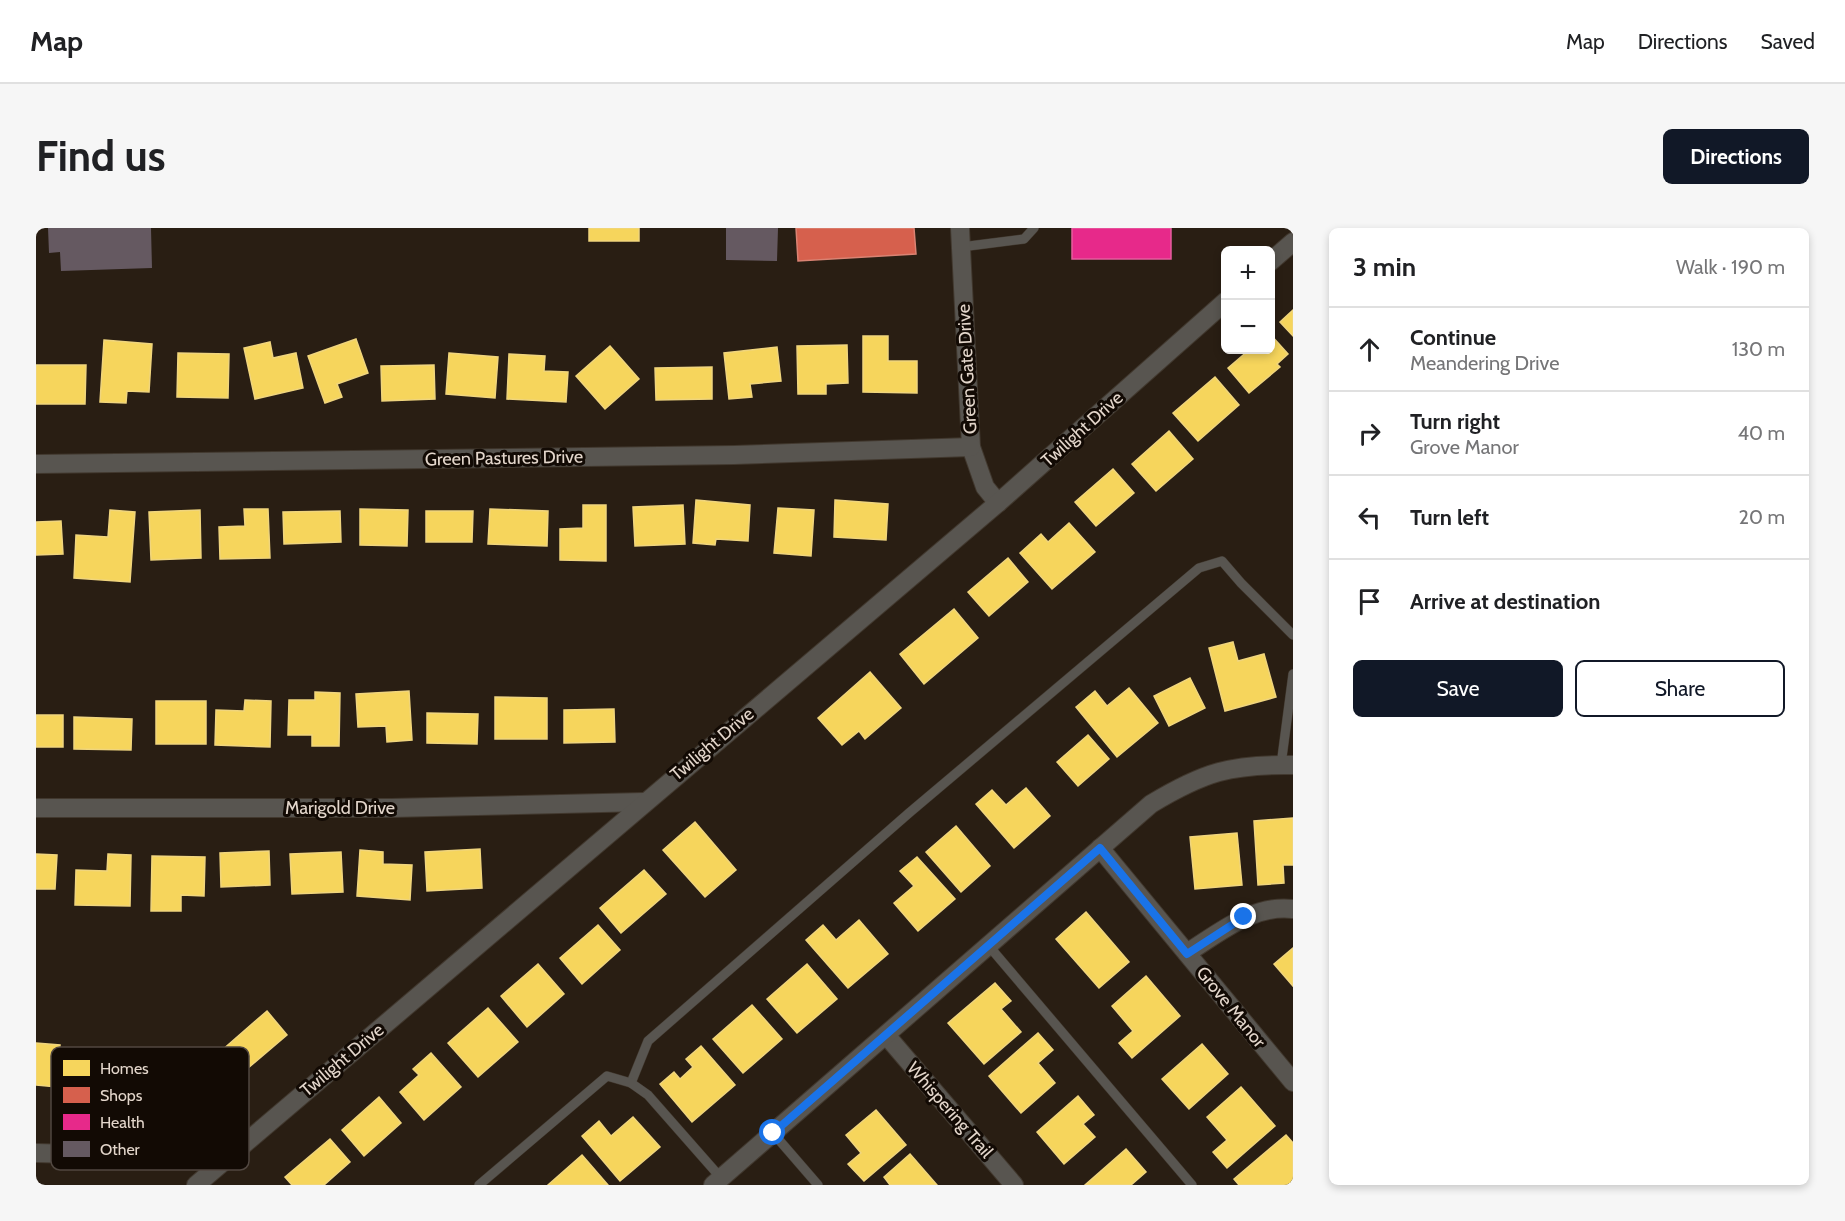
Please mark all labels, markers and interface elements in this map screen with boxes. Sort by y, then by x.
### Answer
text: Map [30,24,83,58]
text: Map [1566,29,1605,54]
text: Directions [1638,29,1727,54]
text: Saved [1760,29,1815,54]
button: Directions [1663,129,1809,184]
text: Find us [36,130,165,182]
map controls [1221,246,1275,354]
button: + [1221,246,1275,300]
text: 3 min [1353,251,1416,283]
text: Walk · 190 m [1676,255,1785,279]
button: − [1221,300,1275,354]
street label: Green Gate Drive [953,303,981,435]
text: Continue [1410,324,1496,351]
icon: ahead [1353,333,1386,366]
text: 130 m [1732,337,1785,361]
text: Meandering Drive [1410,351,1559,375]
street label: Twilight Drive [1037,387,1127,471]
text: Turn right [1410,408,1500,435]
icon: right [1353,417,1386,450]
text: 40 m [1737,421,1785,445]
text: Grove Manor [1410,435,1519,459]
street label: Green Pastures Drive [425,446,583,470]
icon: left [1353,501,1386,534]
text: Turn left [1410,504,1489,531]
text: 20 m [1739,505,1785,529]
icon: arrive [1353,585,1386,618]
text: Arrive at destination [1410,588,1600,615]
button: Save [1353,660,1563,717]
button: Share [1575,660,1785,717]
street label: Twilight Drive [666,703,758,785]
street label: Marigold Drive [285,797,395,819]
route end [1230,903,1256,929]
street label: Grove Manor [1192,962,1271,1052]
street label: Twilight Drive [296,1019,388,1101]
legend [51,1047,249,1170]
street label: Whispering Trail [902,1057,998,1163]
text: Homes [100,1059,149,1078]
text: Shops [100,1086,143,1105]
text: Health [100,1113,145,1132]
route start [759,1119,785,1145]
text: Other [100,1140,141,1159]

